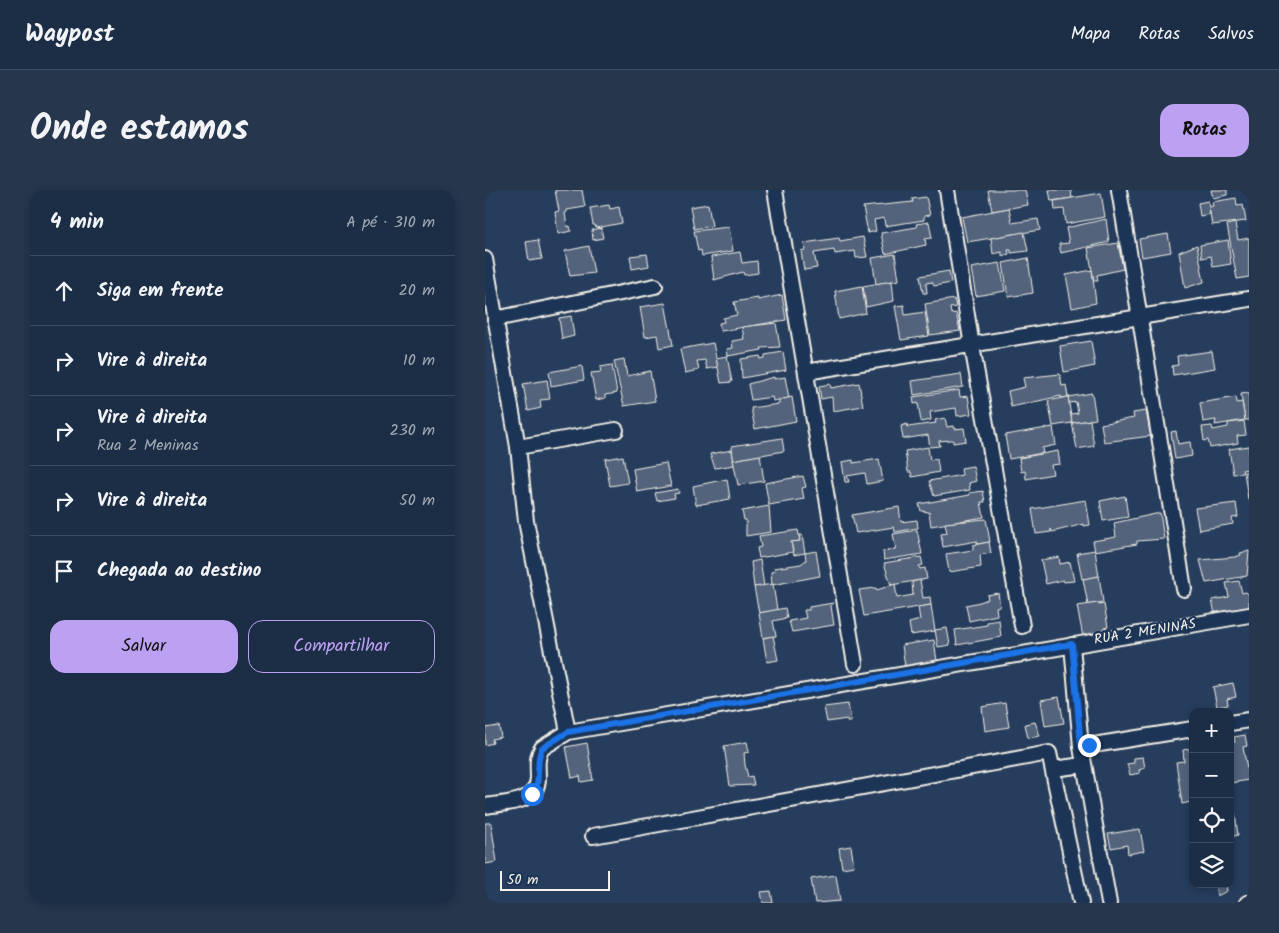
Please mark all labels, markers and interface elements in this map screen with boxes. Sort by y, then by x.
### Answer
text: Waypost [25,15,114,54]
text: Mapa [1071,20,1110,49]
text: Rotas [1138,20,1180,49]
text: Salvos [1208,20,1254,49]
text: Onde estamos [30,102,249,158]
button: Rotas [1160,104,1249,157]
text: 4 min [50,206,104,239]
text: A pé · 310 m [346,210,435,235]
text: Siga em frente [97,276,224,306]
icon: ahead [50,277,78,305]
text: 20 m [399,278,435,303]
text: Vire à direita [97,346,207,376]
icon: right [50,347,78,375]
text: 10 m [403,348,435,373]
text: Vire à direita [97,403,207,433]
icon: right [50,417,78,445]
text: 230 m [389,418,435,443]
text: Rua 2 Meninas [97,433,199,458]
text: Vire à direita [97,486,207,516]
icon: right [50,487,78,515]
text: 50 m [399,488,435,513]
text: Chegada ao destino [97,556,262,586]
icon: arrive [50,557,78,585]
street label: RUA 2 MENINAS [1092,613,1198,651]
button: Salvar [50,620,238,673]
button: Compartilhar [248,620,435,673]
map controls [1189,708,1234,888]
button: + [1189,708,1234,753]
route end [1078,734,1101,757]
button: − [1189,753,1234,798]
route start [521,783,544,806]
button: locate [1189,798,1234,843]
button: layers [1189,843,1234,888]
scale bar [500,868,610,891]
text: 50 m [507,869,538,891]

